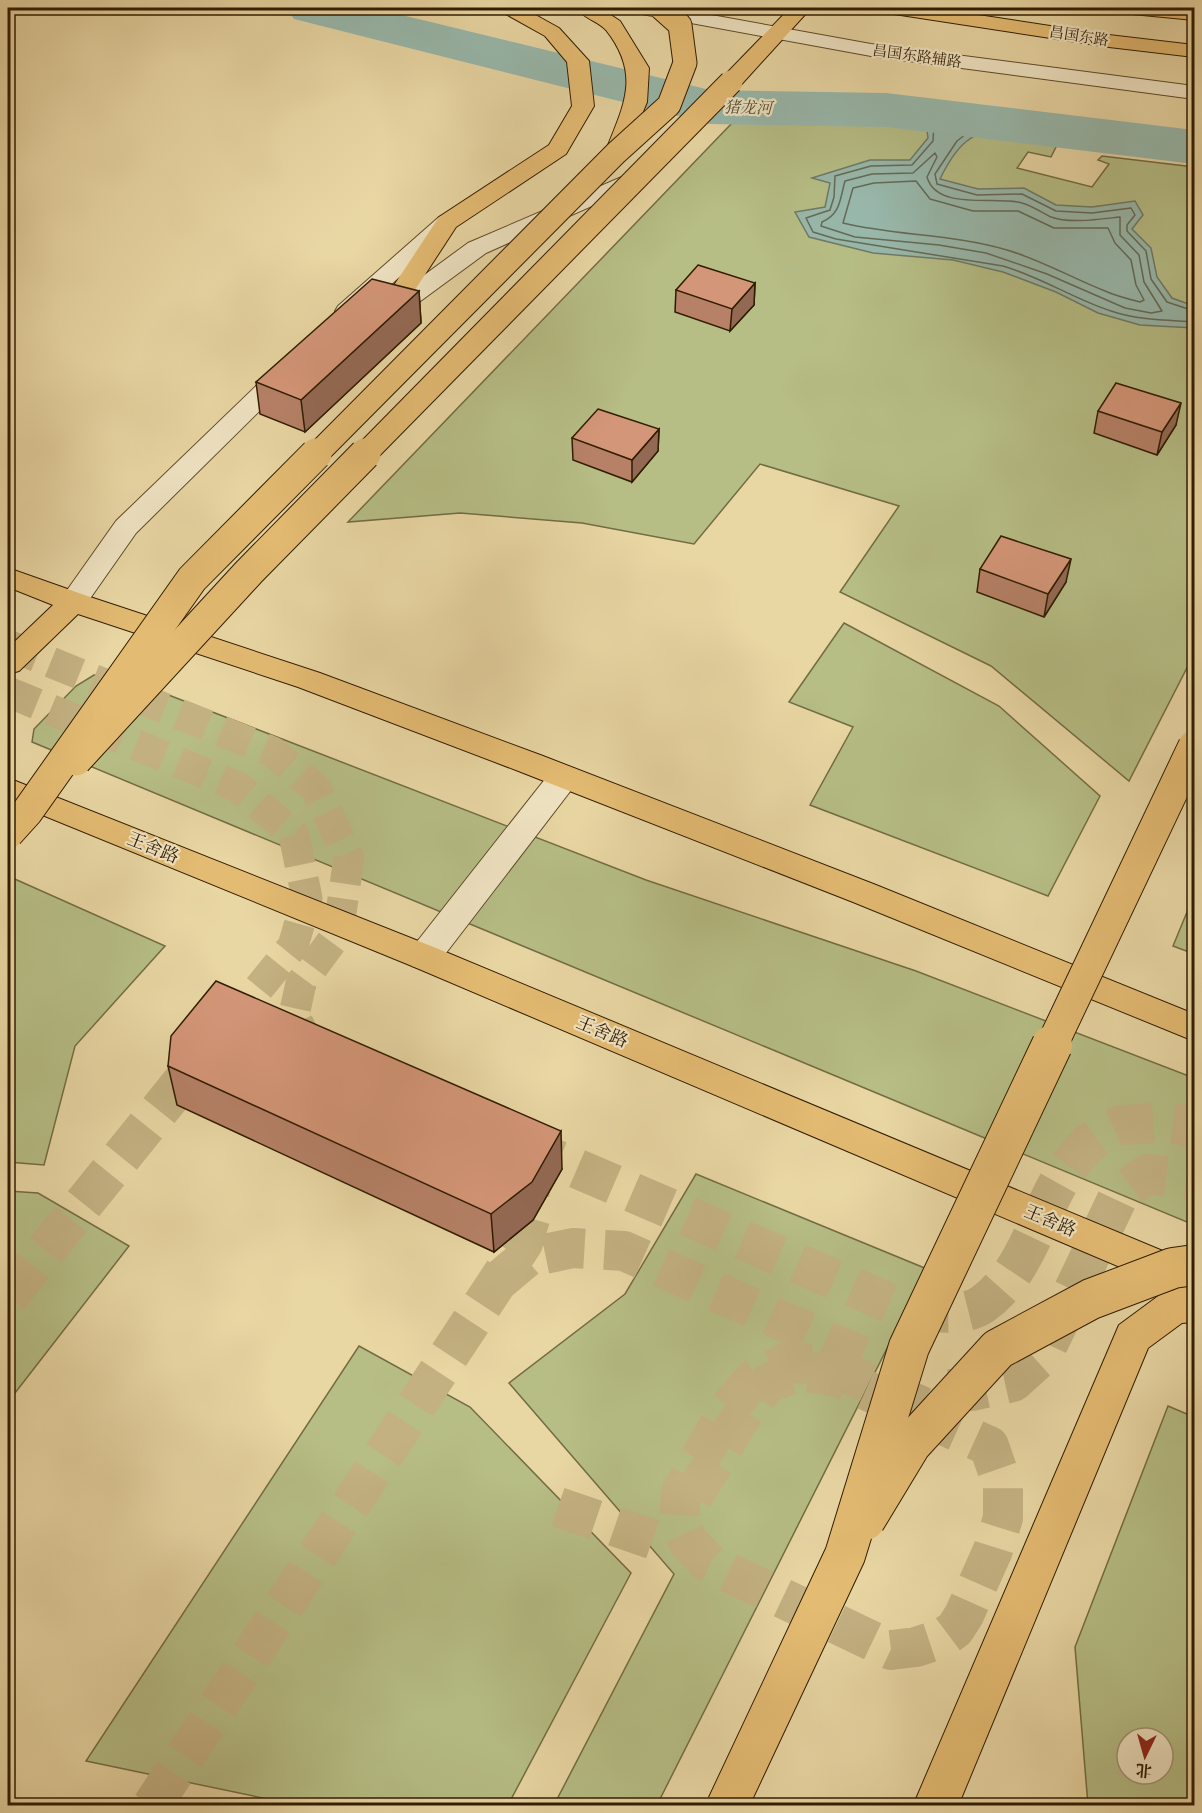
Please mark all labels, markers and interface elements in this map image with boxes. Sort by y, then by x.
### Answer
street label: 昌国东路 [1048,21,1110,51]
street label: 昌国东路辅路 [871,40,963,72]
water label: 猪龙河 [724,97,775,119]
street label: 王舍路 [123,826,183,870]
street label: 王舍路 [572,1010,632,1054]
street label: 王舍路 [1020,1199,1080,1243]
north arrow [1115,1726,1175,1786]
text: 北 [1135,1758,1153,1782]

